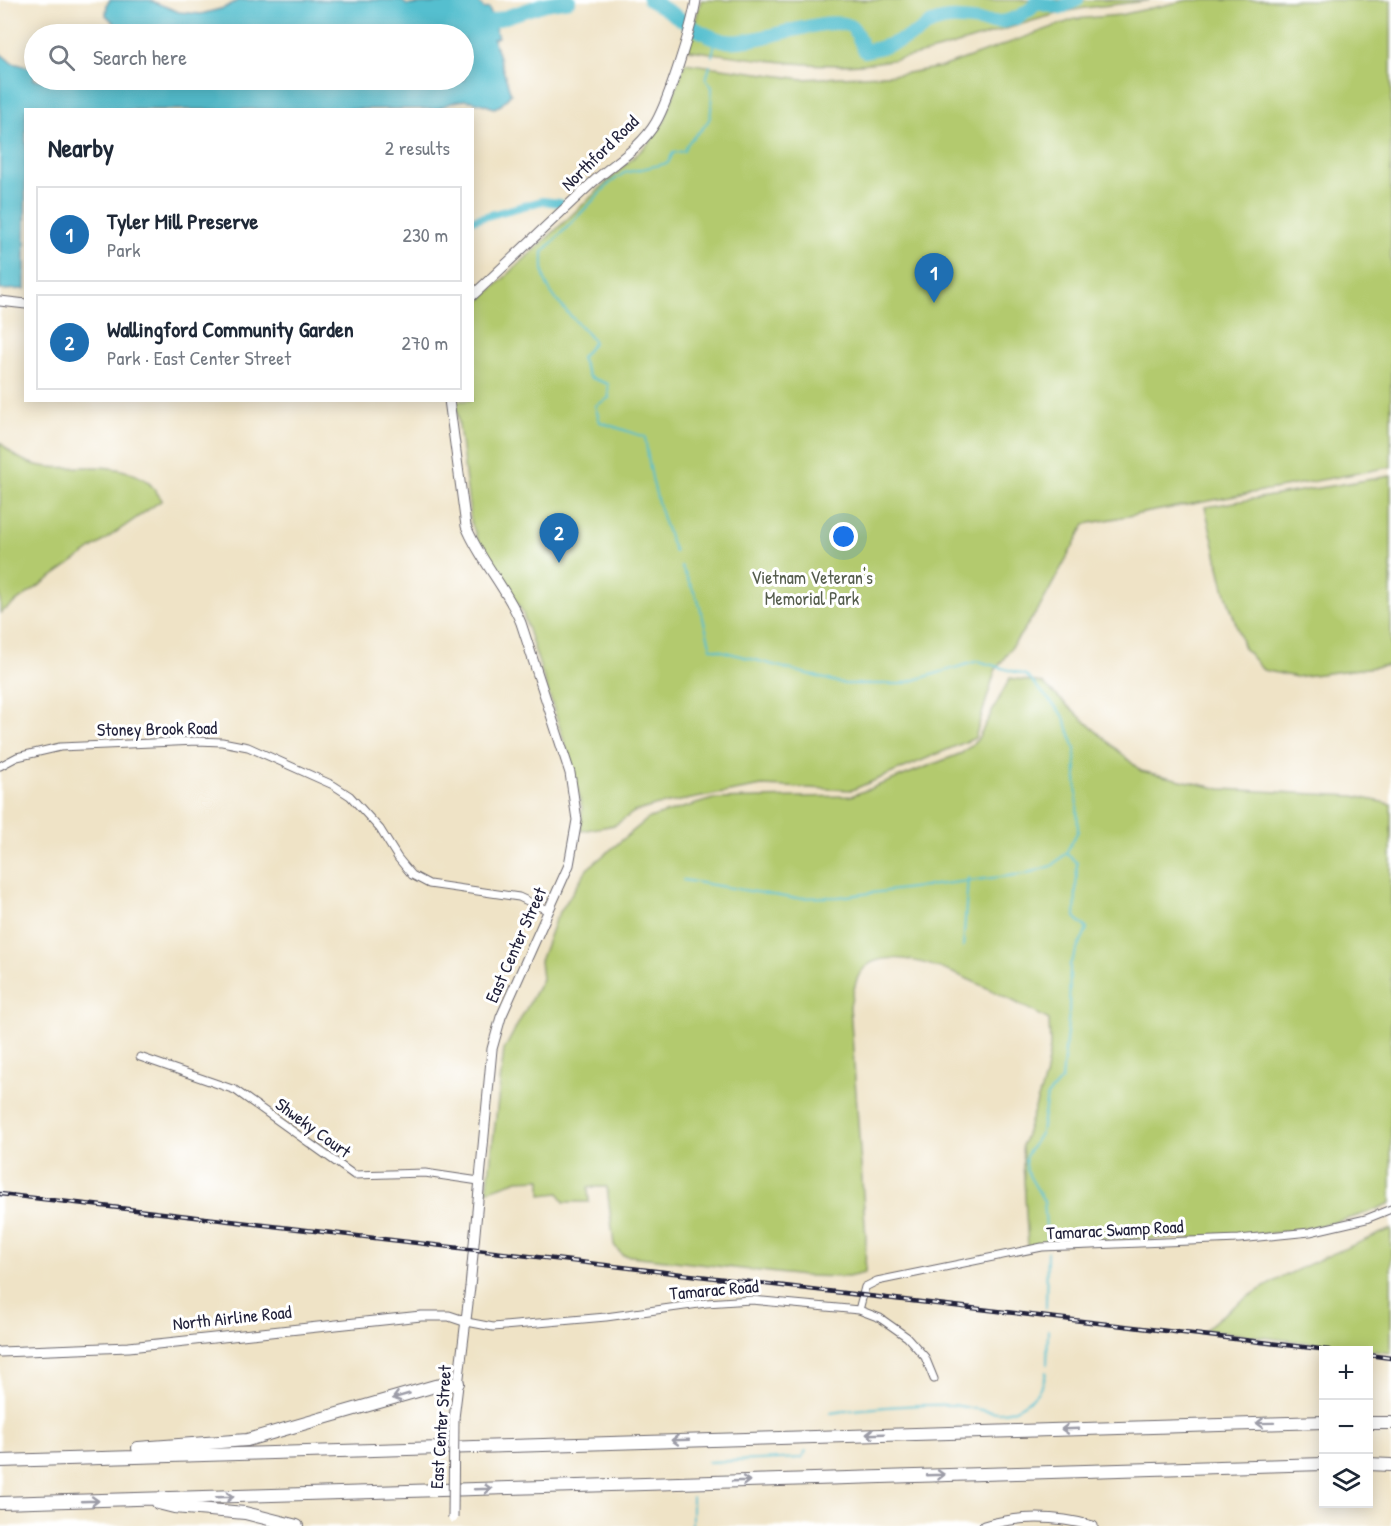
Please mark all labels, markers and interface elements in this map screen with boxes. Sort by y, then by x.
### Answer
search box [24,24,474,90]
icon: search [45,41,78,74]
text: Search here [93,42,187,72]
street label: Northford Road [555,109,644,196]
text: Nearby [48,130,114,165]
text: 2 results [385,134,450,161]
text: Tyler Mill Preserve [107,206,258,236]
text: 1 [66,221,73,248]
text: 230 m [403,221,448,248]
text: Park [107,236,140,263]
pin: 1 [914,254,954,303]
text: Wallingford Community Garden [107,314,354,344]
text: 2 [65,329,74,356]
text: 270 m [402,329,448,356]
text: Park · East Center Street [107,344,291,371]
pin: 2 [540,514,578,563]
your location [829,522,858,551]
park label: Vietnam Veteran's Memorial Park [751,565,873,611]
street label: Stoney Brook Road [97,715,217,742]
street label: East Center Street [479,882,552,1006]
street label: Shweky Court [270,1092,357,1164]
street label: Tamarac Swamp Road [1046,1213,1184,1246]
street label: Tamarac Road [668,1273,760,1306]
street label: North Airline Road [171,1299,293,1336]
map controls [1319,1346,1373,1508]
button: + [1319,1346,1373,1400]
street label: East Center Street [424,1364,457,1490]
one-way arrow [392,1391,411,1402]
button: − [1319,1400,1373,1454]
one-way arrow [1256,1417,1276,1429]
one-way arrow [1061,1423,1081,1434]
one-way arrow [866,1429,886,1440]
one-way arrow [671,1435,691,1446]
button: layers [1319,1454,1373,1508]
one-way arrow [925,1470,945,1481]
one-way arrow [730,1475,750,1487]
one-way arrow [472,1483,492,1494]
one-way arrow [215,1491,235,1502]
one-way arrow [80,1495,100,1506]

